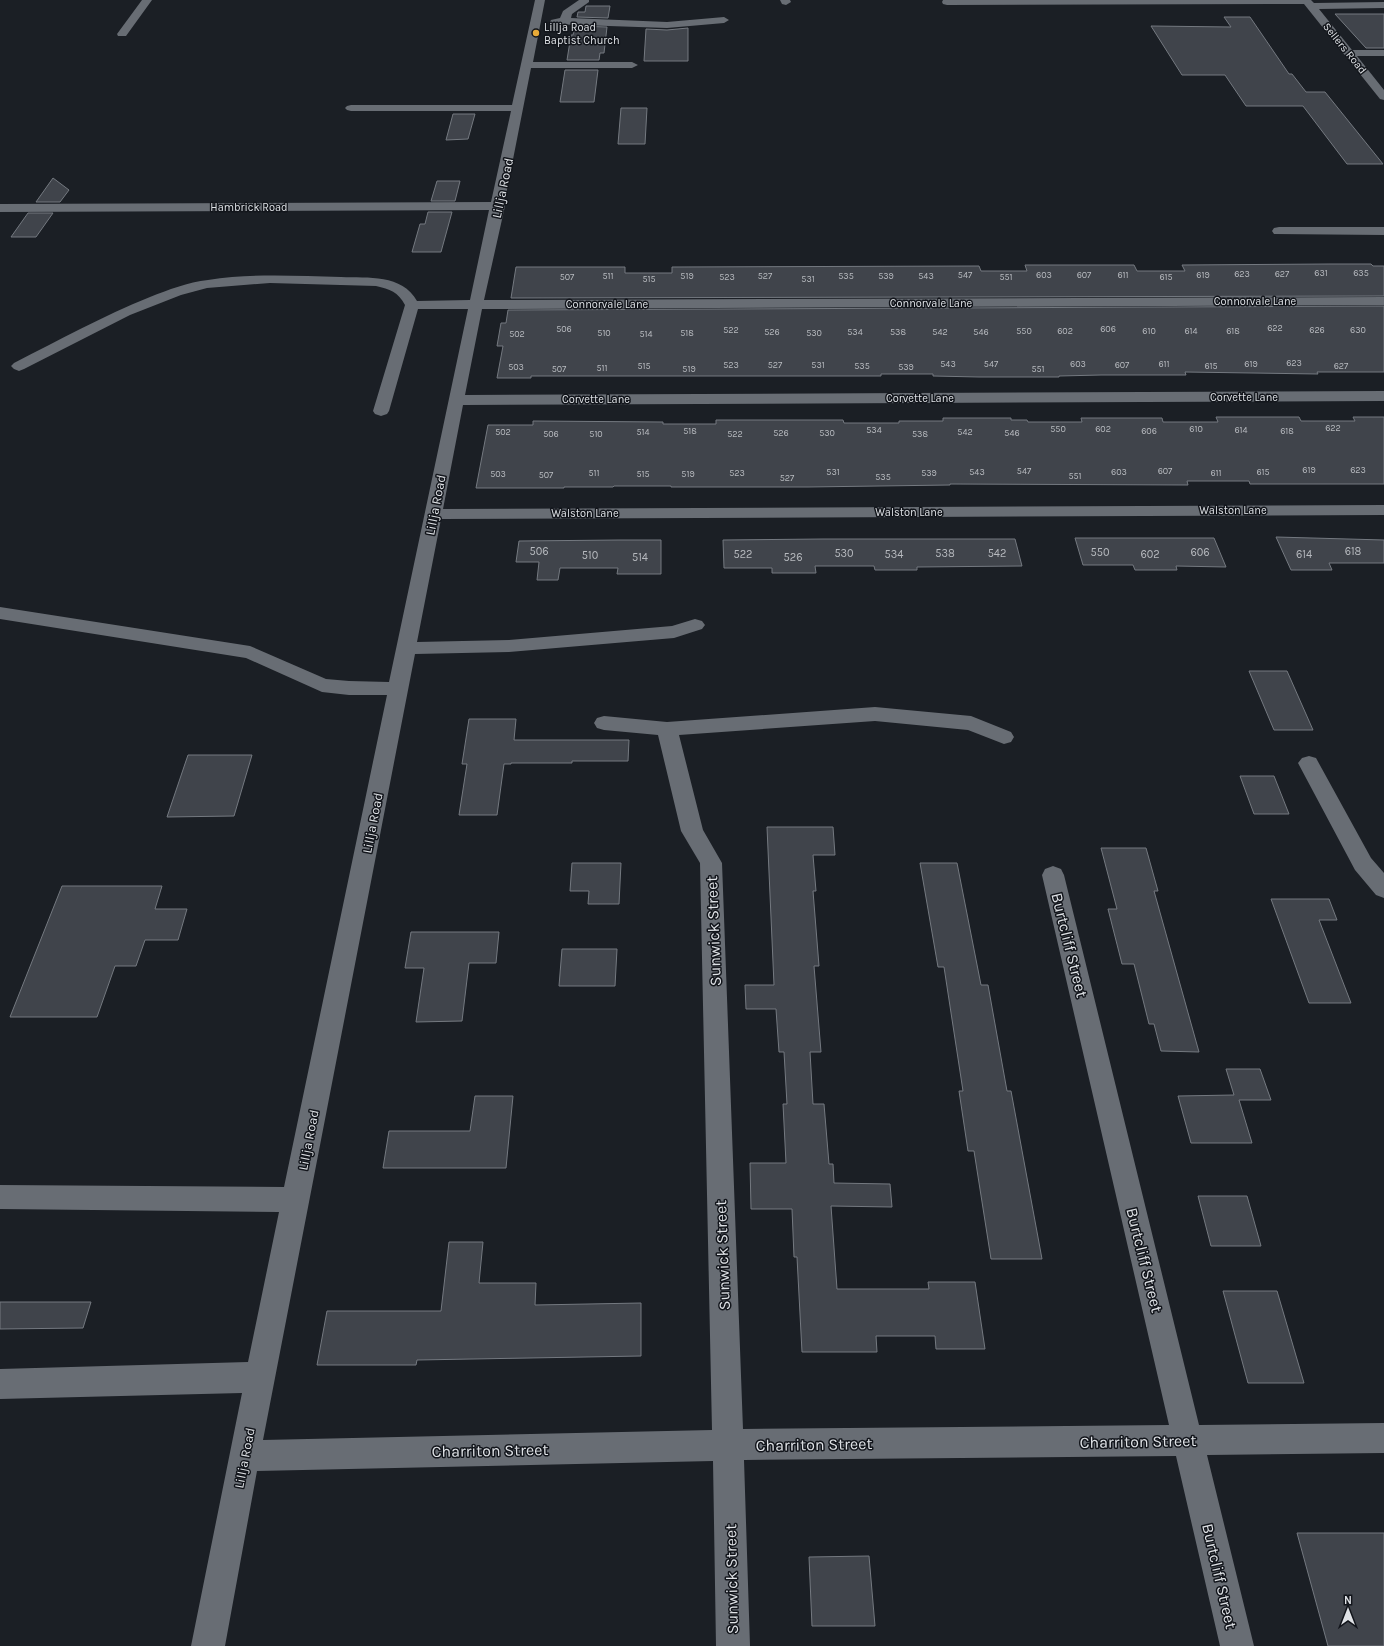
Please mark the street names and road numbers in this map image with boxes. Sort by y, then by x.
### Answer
street label: Sellers Road [1320,20,1369,76]
street label: Lillja Road [489,156,516,220]
street label: Hambrick Road [210,201,288,214]
street label: Connorvale Lane [1214,295,1297,308]
street label: Connorvale Lane [890,297,973,310]
street label: Connorvale Lane [566,298,649,311]
street label: Corvette Lane [1210,391,1278,404]
street label: Corvette Lane [886,392,954,405]
street label: Corvette Lane [562,393,630,406]
street label: Lillja Road [422,473,449,537]
street label: Walston Lane [1199,504,1267,517]
street label: Walston Lane [875,506,943,519]
street label: Walston Lane [551,507,619,520]
street label: Lillja Road [359,791,386,855]
street label: Sunwick Street [702,875,725,986]
street label: Burtcliff Street [1047,891,1092,1000]
street label: Lillja Road [295,1108,322,1172]
street label: Sunwick Street [711,1199,734,1310]
street label: Burtcliff Street [1122,1206,1167,1315]
street label: Lillja Road [231,1426,258,1490]
street label: Charriton Street [1079,1431,1197,1452]
street label: Charriton Street [755,1434,873,1455]
street label: Charriton Street [431,1440,549,1461]
street label: Burtcliff Street [1198,1522,1241,1631]
street label: Sunwick Street [721,1524,742,1634]

